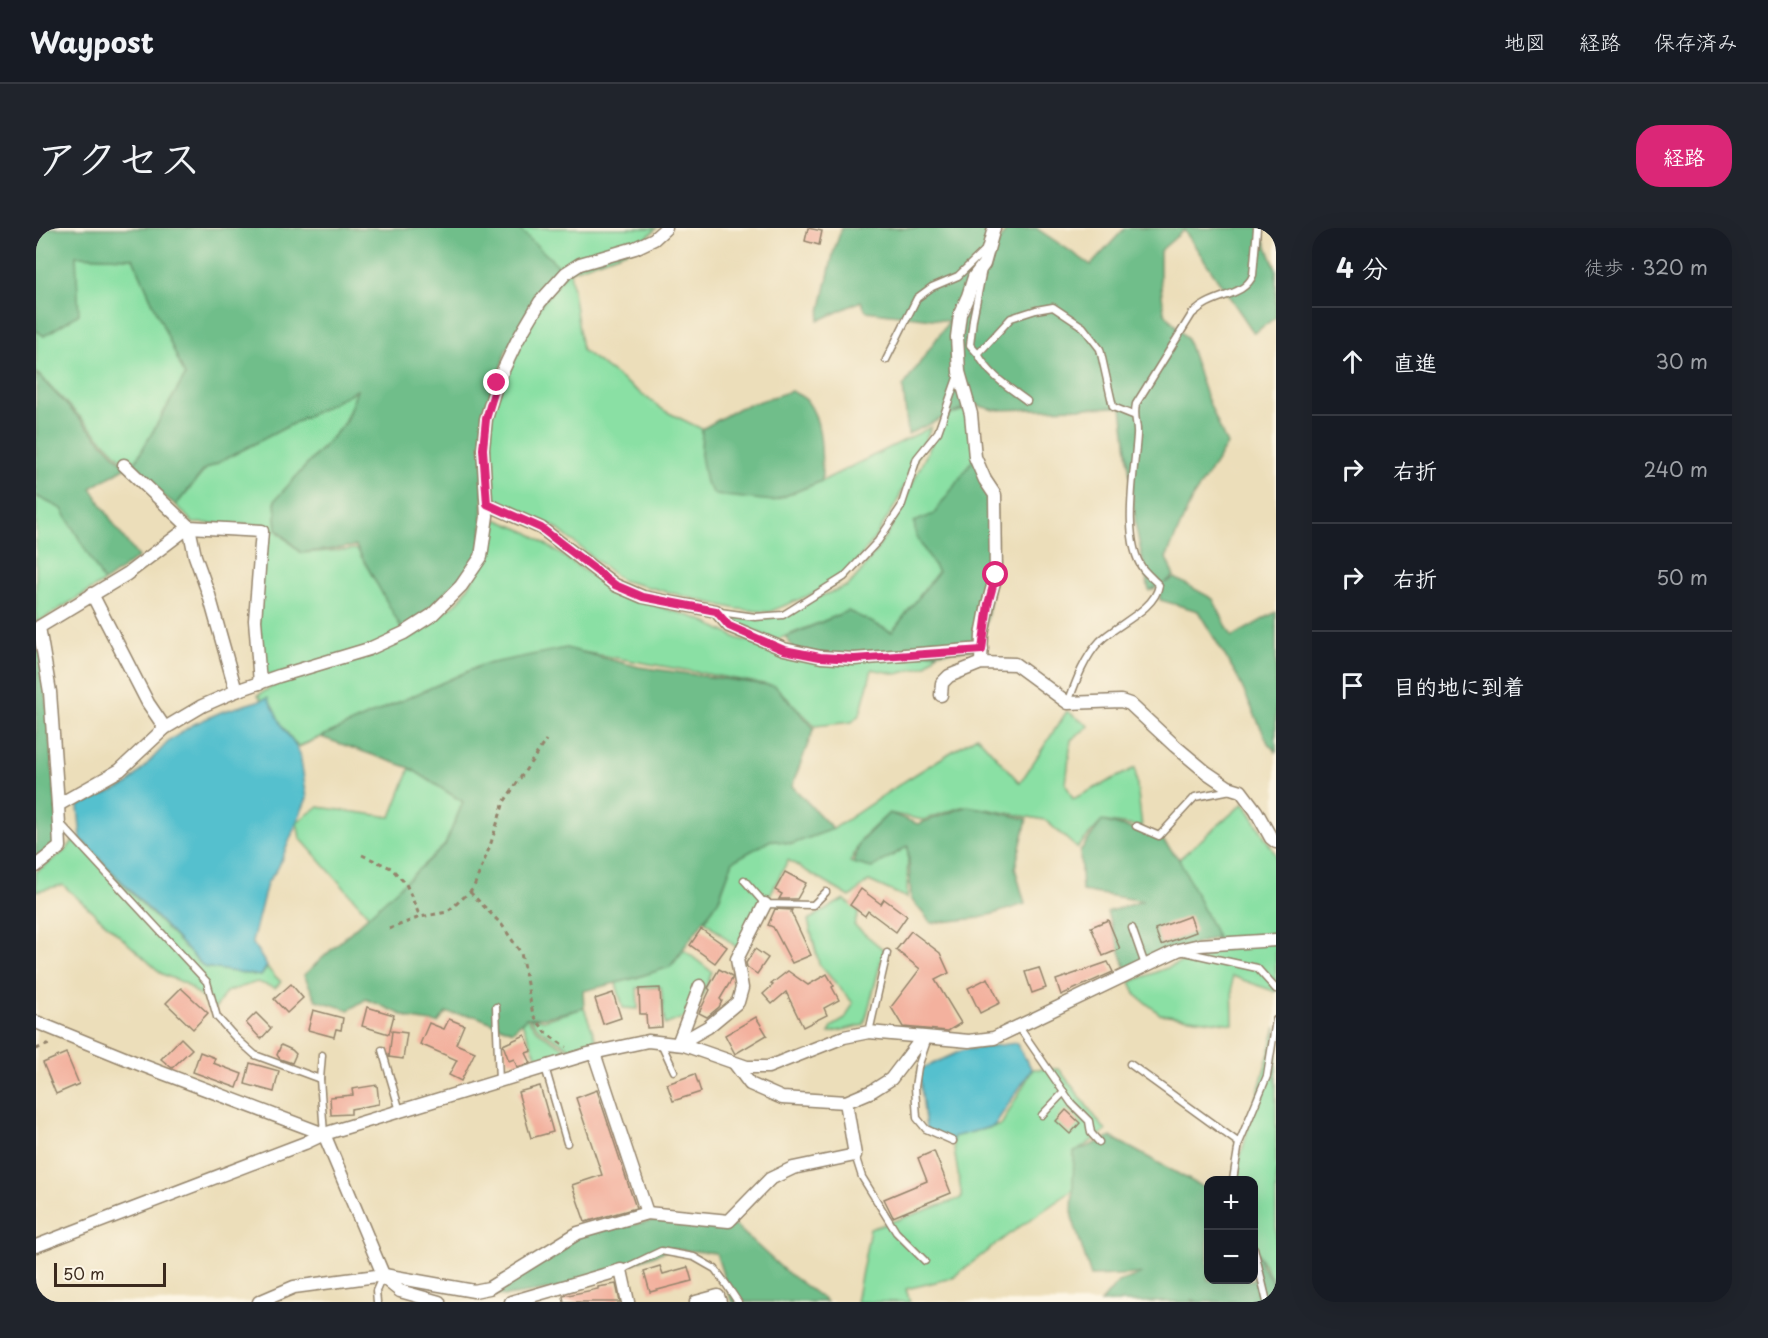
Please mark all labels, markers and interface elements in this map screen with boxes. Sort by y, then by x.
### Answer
text: Waypost [30,20,154,63]
text: 地図 [1504,25,1546,57]
text: 経路 [1579,25,1621,57]
text: 保存済み [1654,25,1738,57]
text: アクセス [36,125,201,188]
button: 経路 [1636,125,1732,187]
text: 4 分 [1336,248,1388,287]
text: 徒歩 · 320 m [1584,252,1708,282]
icon: ahead [1336,345,1369,378]
text: 直進 [1393,345,1437,378]
text: 30 m [1655,346,1708,376]
route end [483,369,509,395]
icon: right [1336,453,1369,486]
text: 右折 [1393,453,1437,486]
text: 240 m [1643,454,1708,484]
route start [982,561,1008,587]
icon: right [1336,561,1369,594]
text: 右折 [1393,561,1437,594]
text: 50 m [1656,562,1708,592]
icon: arrive [1336,669,1369,702]
text: 目的地に到着 [1393,669,1525,702]
map controls [1204,1176,1258,1284]
button: + [1204,1176,1258,1230]
button: − [1204,1230,1258,1284]
scale bar [54,1260,166,1288]
text: 50 m [63,1261,104,1285]

